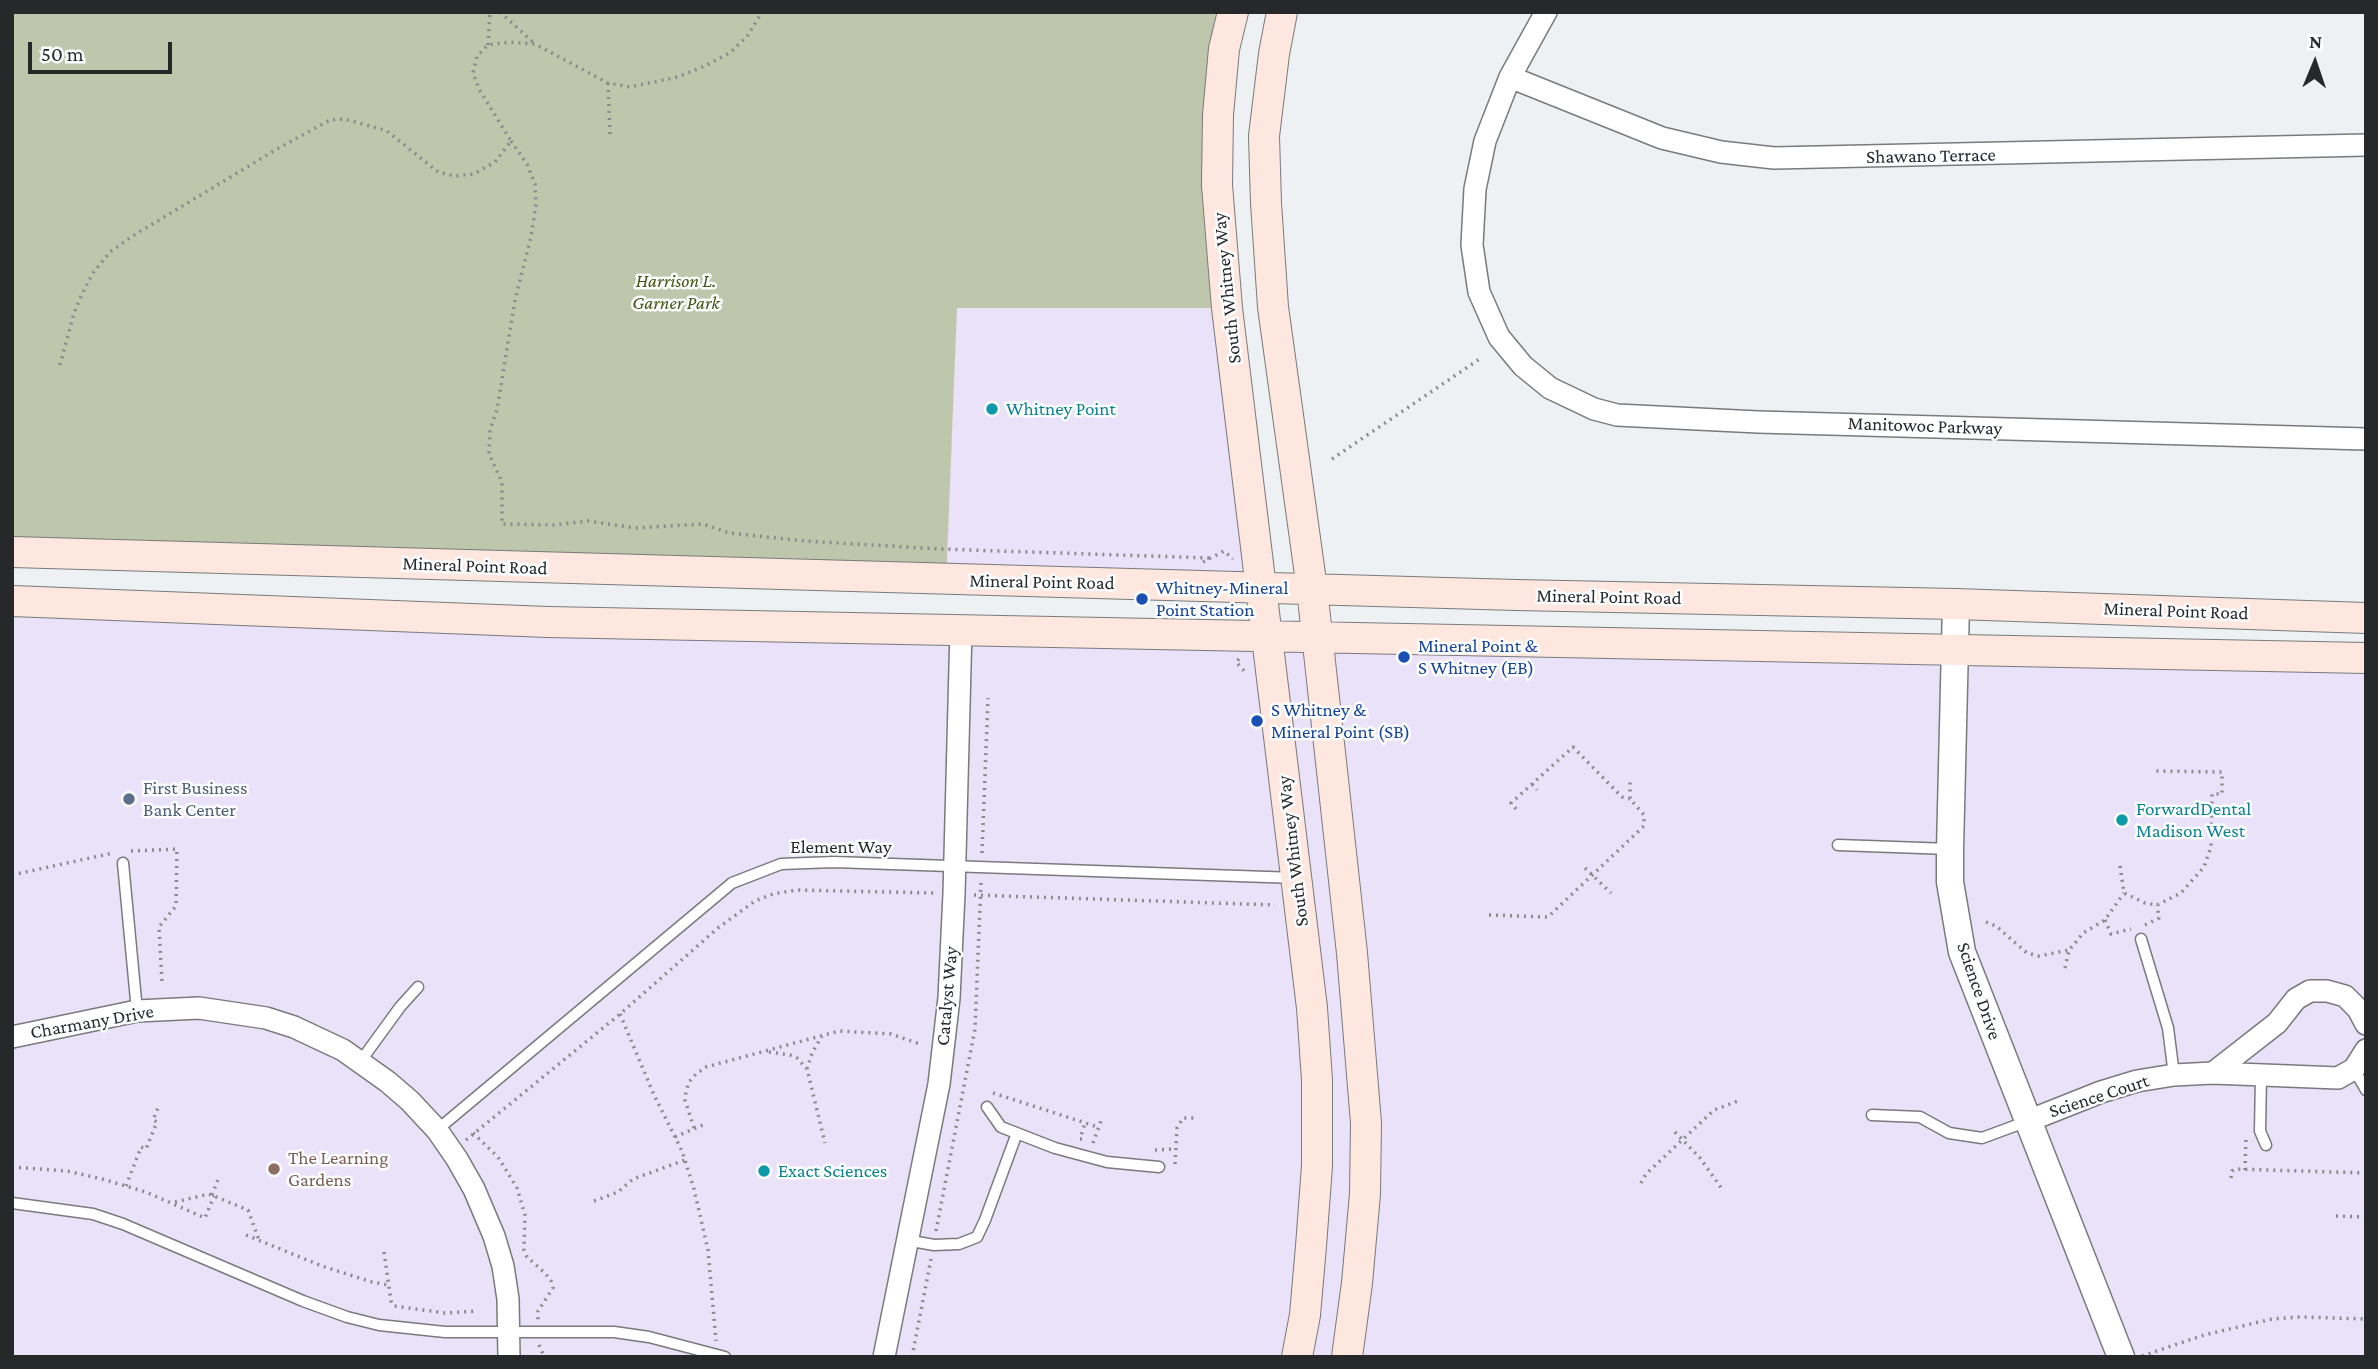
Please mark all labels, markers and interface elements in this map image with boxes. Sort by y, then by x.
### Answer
scale bar [32,28,175,72]
north arrow [2280,28,2350,98]
text: N [2309,31,2323,52]
text: 50 m [41,42,84,66]
street label: Shawano Terrace [1866,143,1996,169]
street label: South Whitney Way [1208,211,1246,365]
park label: Harrison L. Garner Park [632,270,720,314]
place label: Whitney Point [1006,398,1116,420]
marker: Whitney Point [984,401,1000,417]
street label: Manitowoc Parkway [1847,412,2003,440]
street label: Mineral Point Road [402,552,548,580]
street label: Mineral Point Road [969,569,1115,595]
place label: Whitney-Mineral Point Station [1156,577,1288,621]
street label: Mineral Point Road [1536,584,1682,610]
marker: Whitney-Mineral Point Station [1134,591,1150,607]
street label: Mineral Point Road [2103,597,2249,625]
place label: Mineral Point & S Whitney (EB) [1418,635,1538,679]
marker: Mineral Point & S Whitney (EB) [1396,649,1412,665]
place label: S Whitney & Mineral Point (SB) [1271,699,1410,743]
marker: S Whitney & Mineral Point (SB) [1249,713,1265,729]
street label: South Whitney Way [1272,774,1314,928]
place label: First Business Bank Center [143,777,248,821]
marker: First Business Bank Center [121,791,137,807]
place label: ForwardDental Madison West [2136,798,2251,842]
marker: ForwardDental Madison West [2114,812,2130,828]
street label: Element Way [790,836,892,858]
street label: Science Drive [1952,939,2006,1043]
street label: Catalyst Way [931,945,963,1047]
street label: Charmany Drive [29,1000,155,1044]
street label: Science Court [2046,1069,2152,1123]
place label: The Learning Gardens [288,1147,388,1191]
place label: Exact Sciences [778,1160,887,1182]
marker: The Learning Gardens [266,1161,282,1177]
marker: Exact Sciences [756,1163,772,1179]

